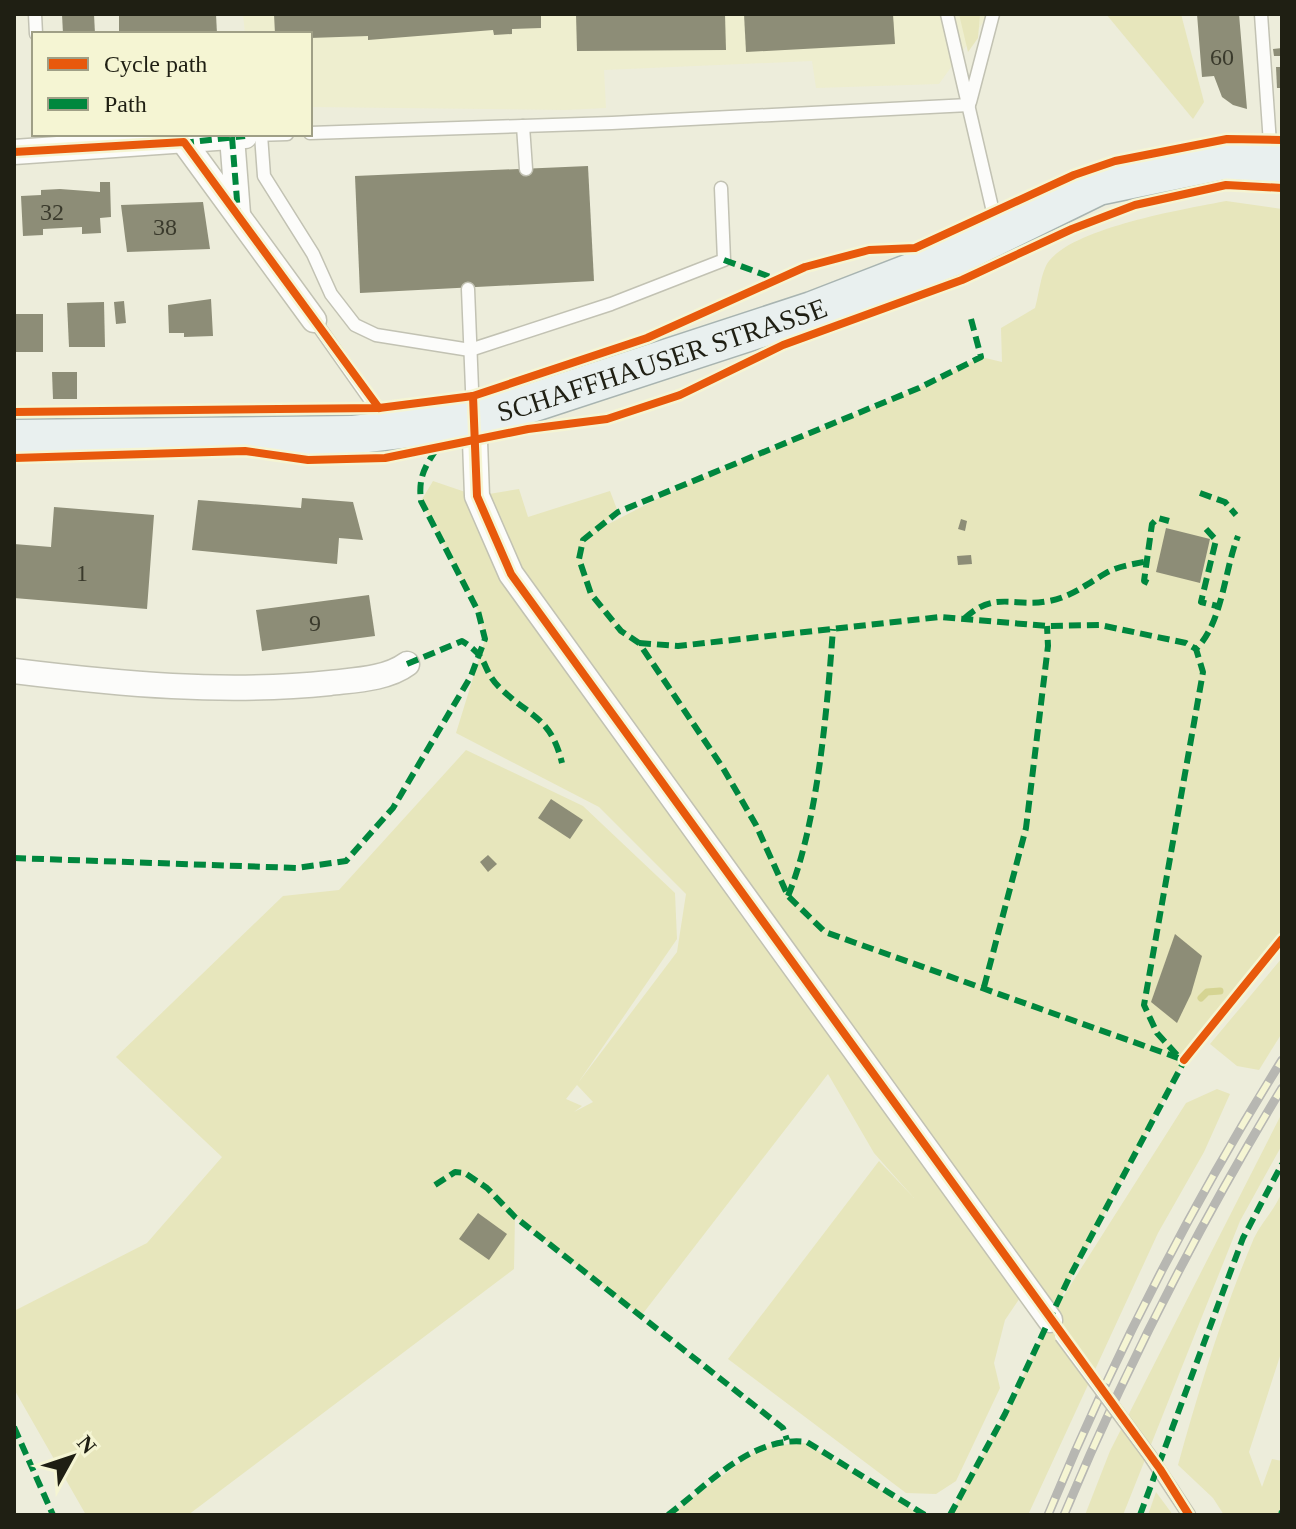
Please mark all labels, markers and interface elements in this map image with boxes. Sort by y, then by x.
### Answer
legend [32,32,312,136]
house number: 60 [1210,44,1234,70]
text: Cycle path [104,51,207,77]
text: Path [104,91,147,117]
house number: 32 [40,199,64,225]
house number: 38 [153,214,177,240]
street label: SCHAFFHAUSER STRASSE [494,292,831,428]
house number: 1 [76,560,88,586]
house number: 9 [309,610,321,636]
north arrow [32,1417,112,1497]
text: N [72,1430,102,1459]

